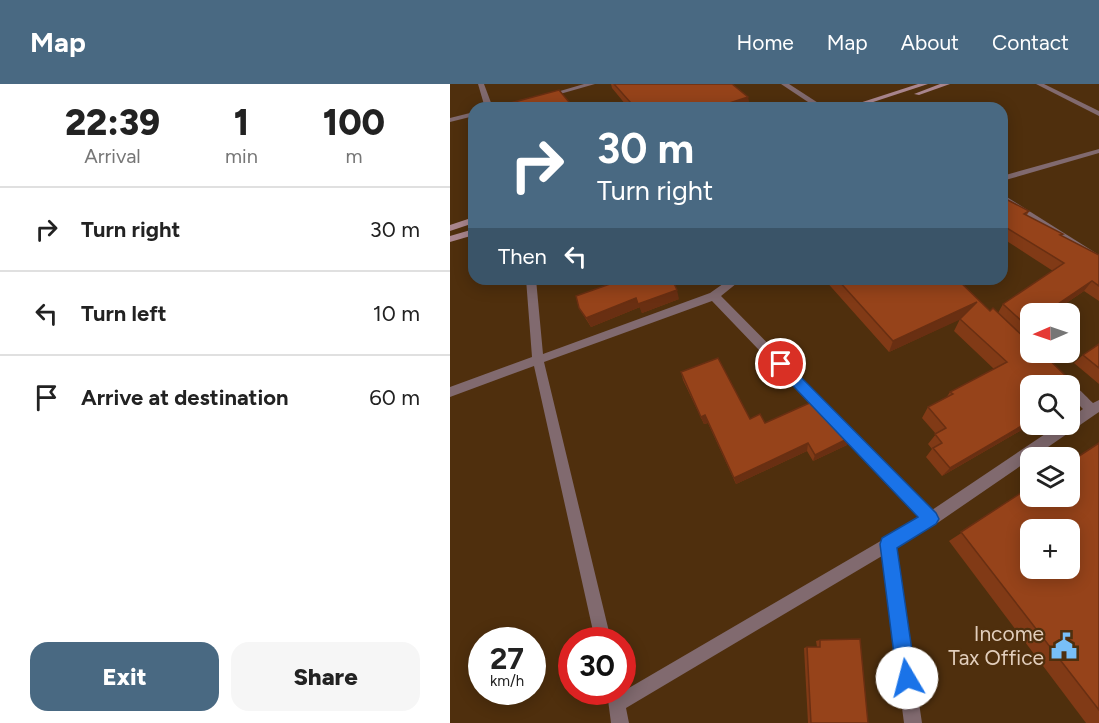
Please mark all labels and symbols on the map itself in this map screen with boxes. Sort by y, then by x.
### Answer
north arrow [1020,303,1080,363]
pin [755,338,806,389]
place label: Income Tax Office [948,621,1044,670]
speed limit sign: 30 [558,627,636,705]
public building icon: Income Tax Office [1049,631,1079,661]
position arrow [875,646,939,710]

